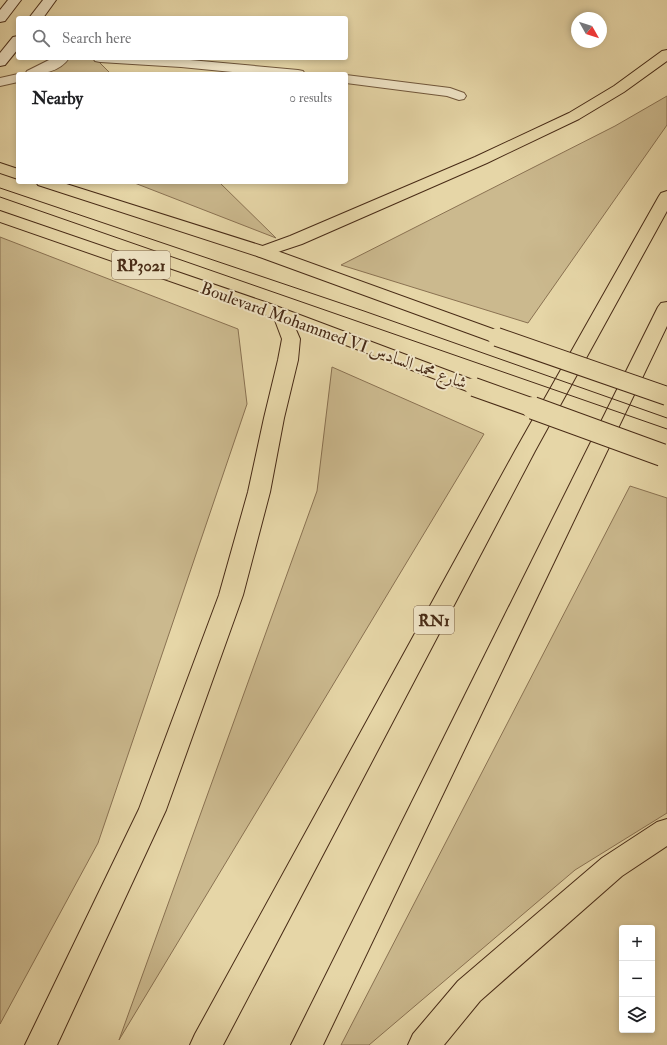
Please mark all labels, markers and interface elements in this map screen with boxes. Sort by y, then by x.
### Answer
north arrow [571,12,607,48]
search box [16,16,348,60]
icon: search [30,27,52,49]
text: Search here [62,29,131,48]
text: Nearby [32,88,83,109]
text: 0 results [289,90,332,106]
road number: RP3021 [112,251,170,279]
street label: Boulevard Mohammed VI شارع محمد السادس [197,277,470,396]
road number: RN1 [414,606,454,634]
map controls [619,925,655,1033]
button: + [619,925,655,961]
button: − [619,961,655,997]
button: layers [619,997,655,1033]

